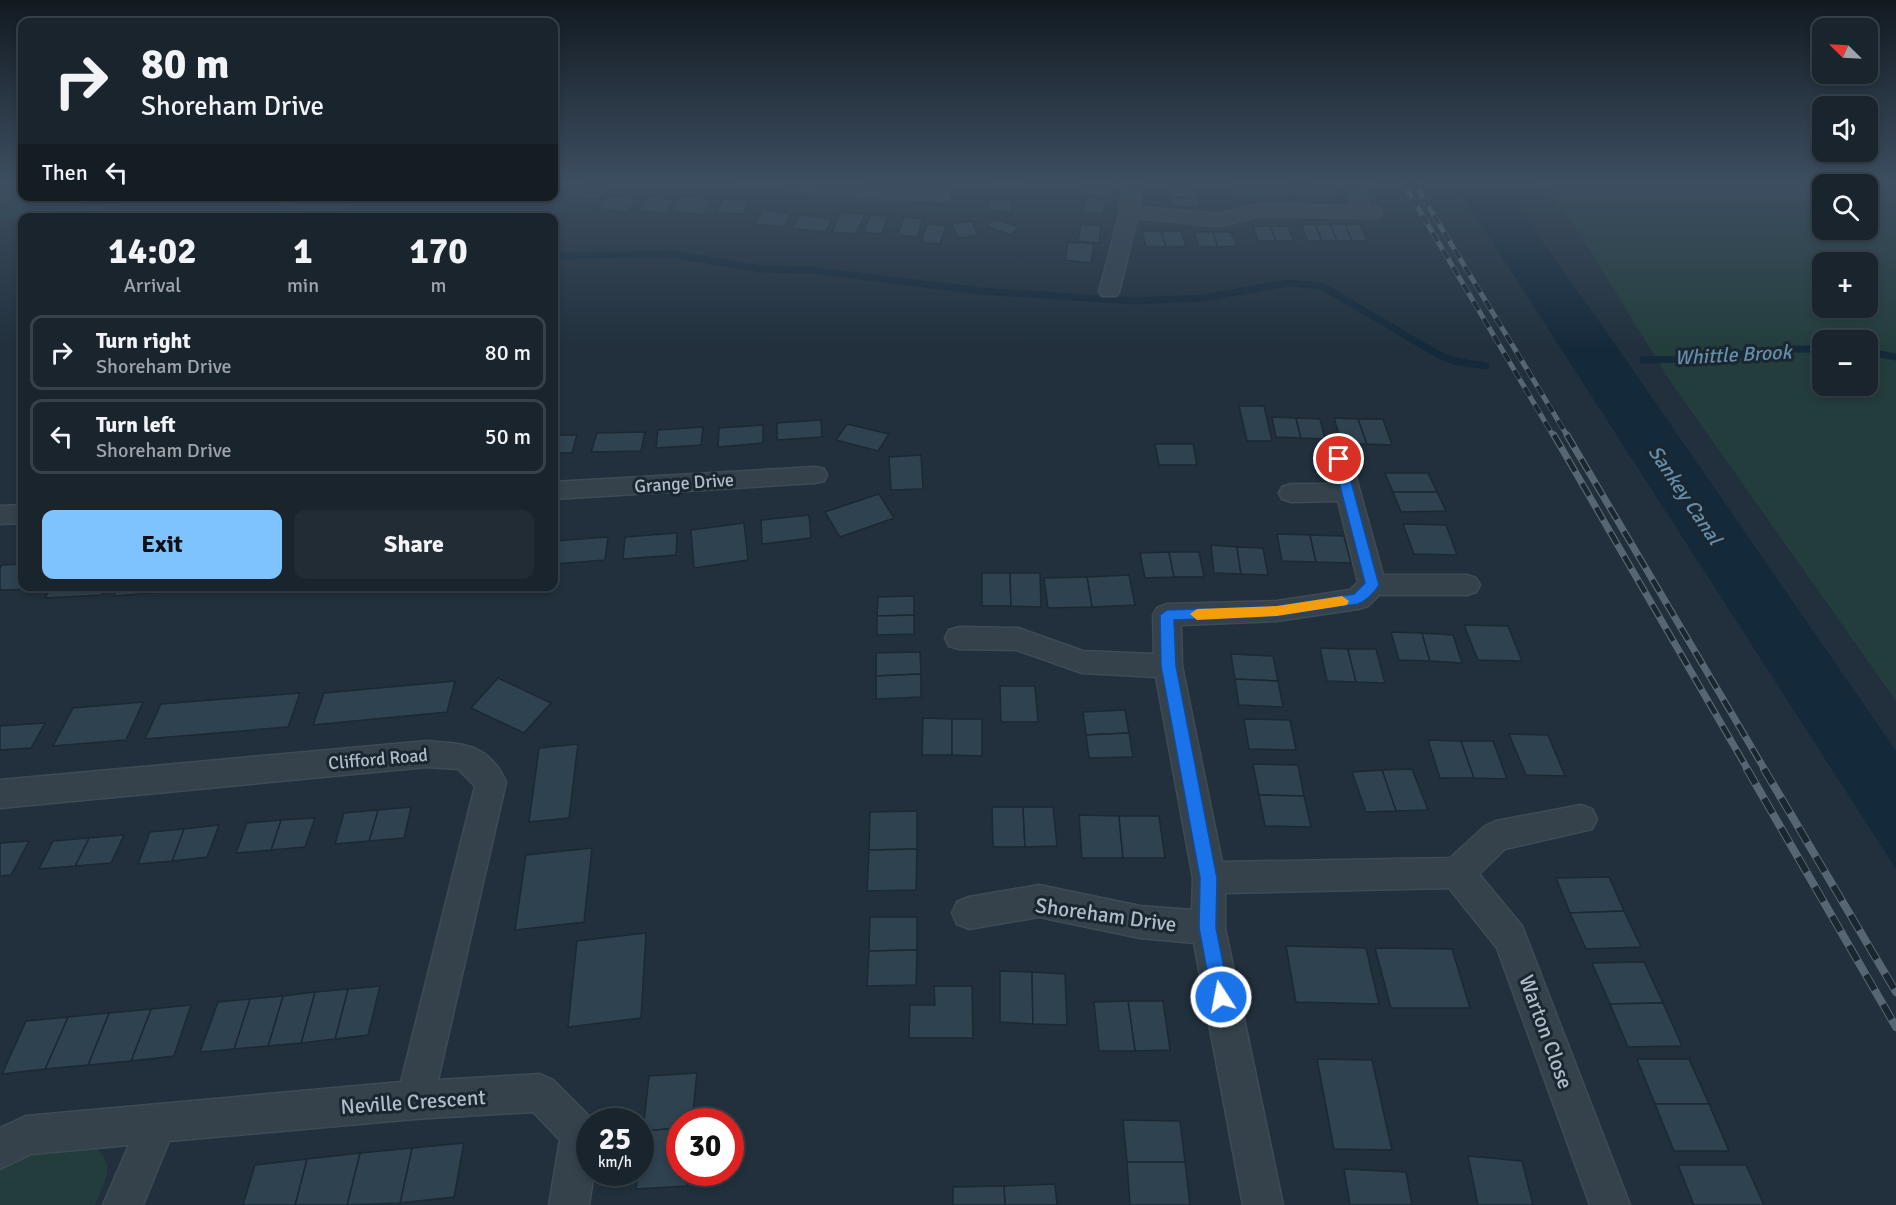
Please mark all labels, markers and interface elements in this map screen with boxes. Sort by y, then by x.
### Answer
north arrow [1812,18,1878,84]
map controls [1812,18,1878,396]
text: 80 m [141,39,230,90]
icon: right [42,42,120,120]
text: Shoreham Drive [141,90,324,123]
button: sound [1812,96,1878,162]
icon: left [100,156,133,189]
text: Then [42,159,88,186]
button: search [1812,174,1878,240]
text: 14:02 [108,229,197,274]
text: 1 [293,229,313,274]
text: 170 [409,229,468,274]
button: + [1812,252,1878,318]
text: Arrival [124,273,181,298]
text: min [287,273,319,298]
text: m [431,273,447,298]
text: Turn right [96,327,191,354]
button: − [1812,330,1878,396]
icon: right [45,336,78,369]
text: 80 m [485,339,531,366]
water label: Whittle Brook [1674,339,1794,371]
text: Shoreham Drive [96,354,232,379]
text: Turn left [96,411,176,438]
icon: left [45,420,78,453]
text: 50 m [485,423,531,450]
pin [1313,433,1364,484]
text: Shoreham Drive [96,438,232,463]
water label: Sankey Canal [1643,441,1729,551]
icon: arrive [1322,442,1355,475]
street label: Grange Drive [633,469,735,497]
button: Exit [42,510,282,579]
button: Share [294,510,534,579]
street label: Clifford Road [327,744,429,774]
street label: Shoreham Drive [1034,892,1178,938]
position arrow [1189,965,1253,1029]
street label: Warton Close [1513,972,1579,1092]
street label: Neville Crescent [340,1084,486,1120]
speed limit sign: 30 [666,1108,744,1186]
text: 25 [599,1121,631,1158]
text: km/h [598,1153,632,1171]

